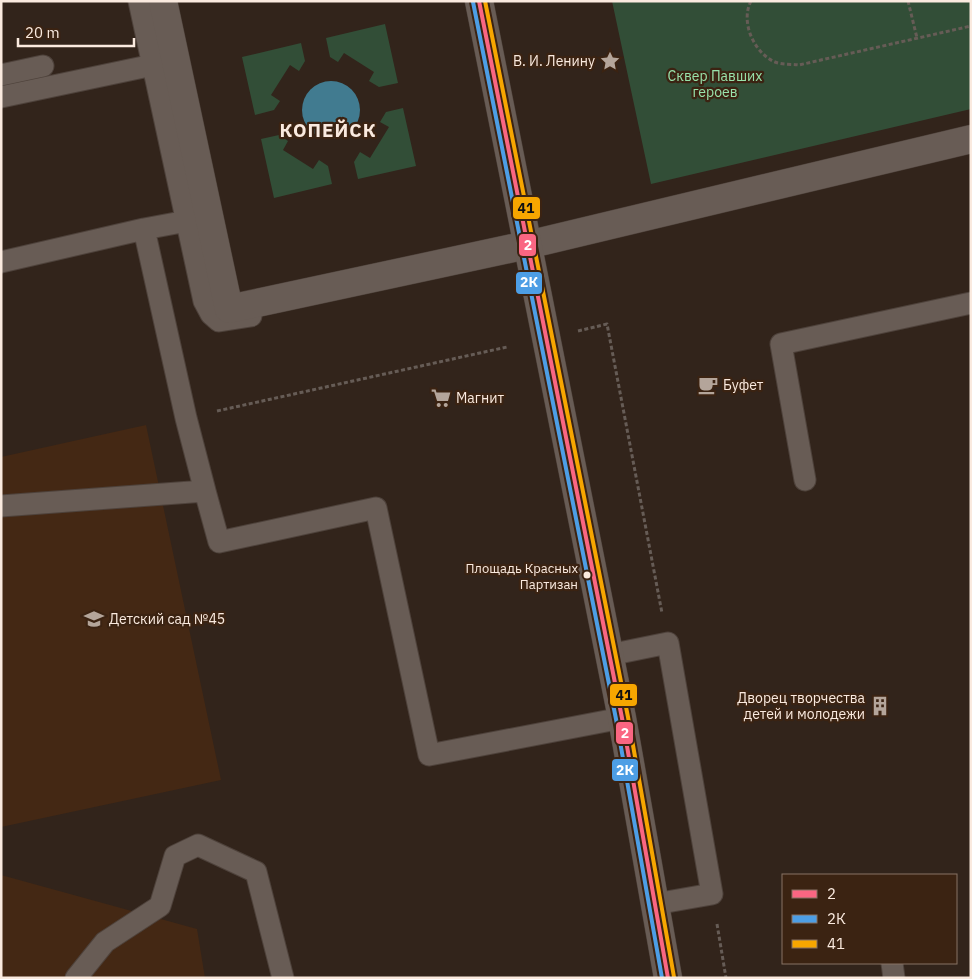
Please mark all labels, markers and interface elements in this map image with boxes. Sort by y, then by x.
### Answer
scale bar [18,15,134,47]
text: 20 m [25,23,60,42]
place icon: В. И. Ленину [599,50,621,72]
place label: В. И. Ленину [513,52,595,70]
park label: Сквер Павших героев [668,67,762,101]
district label: КОПЕЙСК [280,118,376,142]
line badge: 41 [512,196,541,220]
text: 41 [518,199,535,217]
line badge: 2 [518,233,537,257]
text: 2 [524,236,532,254]
line badge: 2К [515,271,543,295]
text: 2К [520,273,538,291]
cafe icon: Буфет [697,374,719,396]
place label: Буфет [723,376,764,394]
supermarket icon: Магнит [430,387,452,409]
place label: Магнит [456,389,504,407]
place label: Площадь Красных Партизан [466,560,578,593]
marker: Площадь Красных Партизан [582,570,592,580]
school or university icon: Детский сад №45 [83,608,105,630]
place label: Детский сад №45 [109,610,225,628]
line badge: 41 [609,683,638,707]
text: 41 [616,686,633,704]
place label: Дворец творчества детей и молодежи [737,689,866,723]
building icon: Дворец творчества детей и молодежи [869,695,891,717]
line badge: 2 [615,721,634,745]
text: 2 [621,724,629,742]
line badge: 2К [611,758,639,782]
text: 2К [616,761,634,779]
legend [782,874,957,964]
text: 2 [827,884,836,903]
text: 2К [827,909,846,928]
text: 41 [827,934,845,953]

